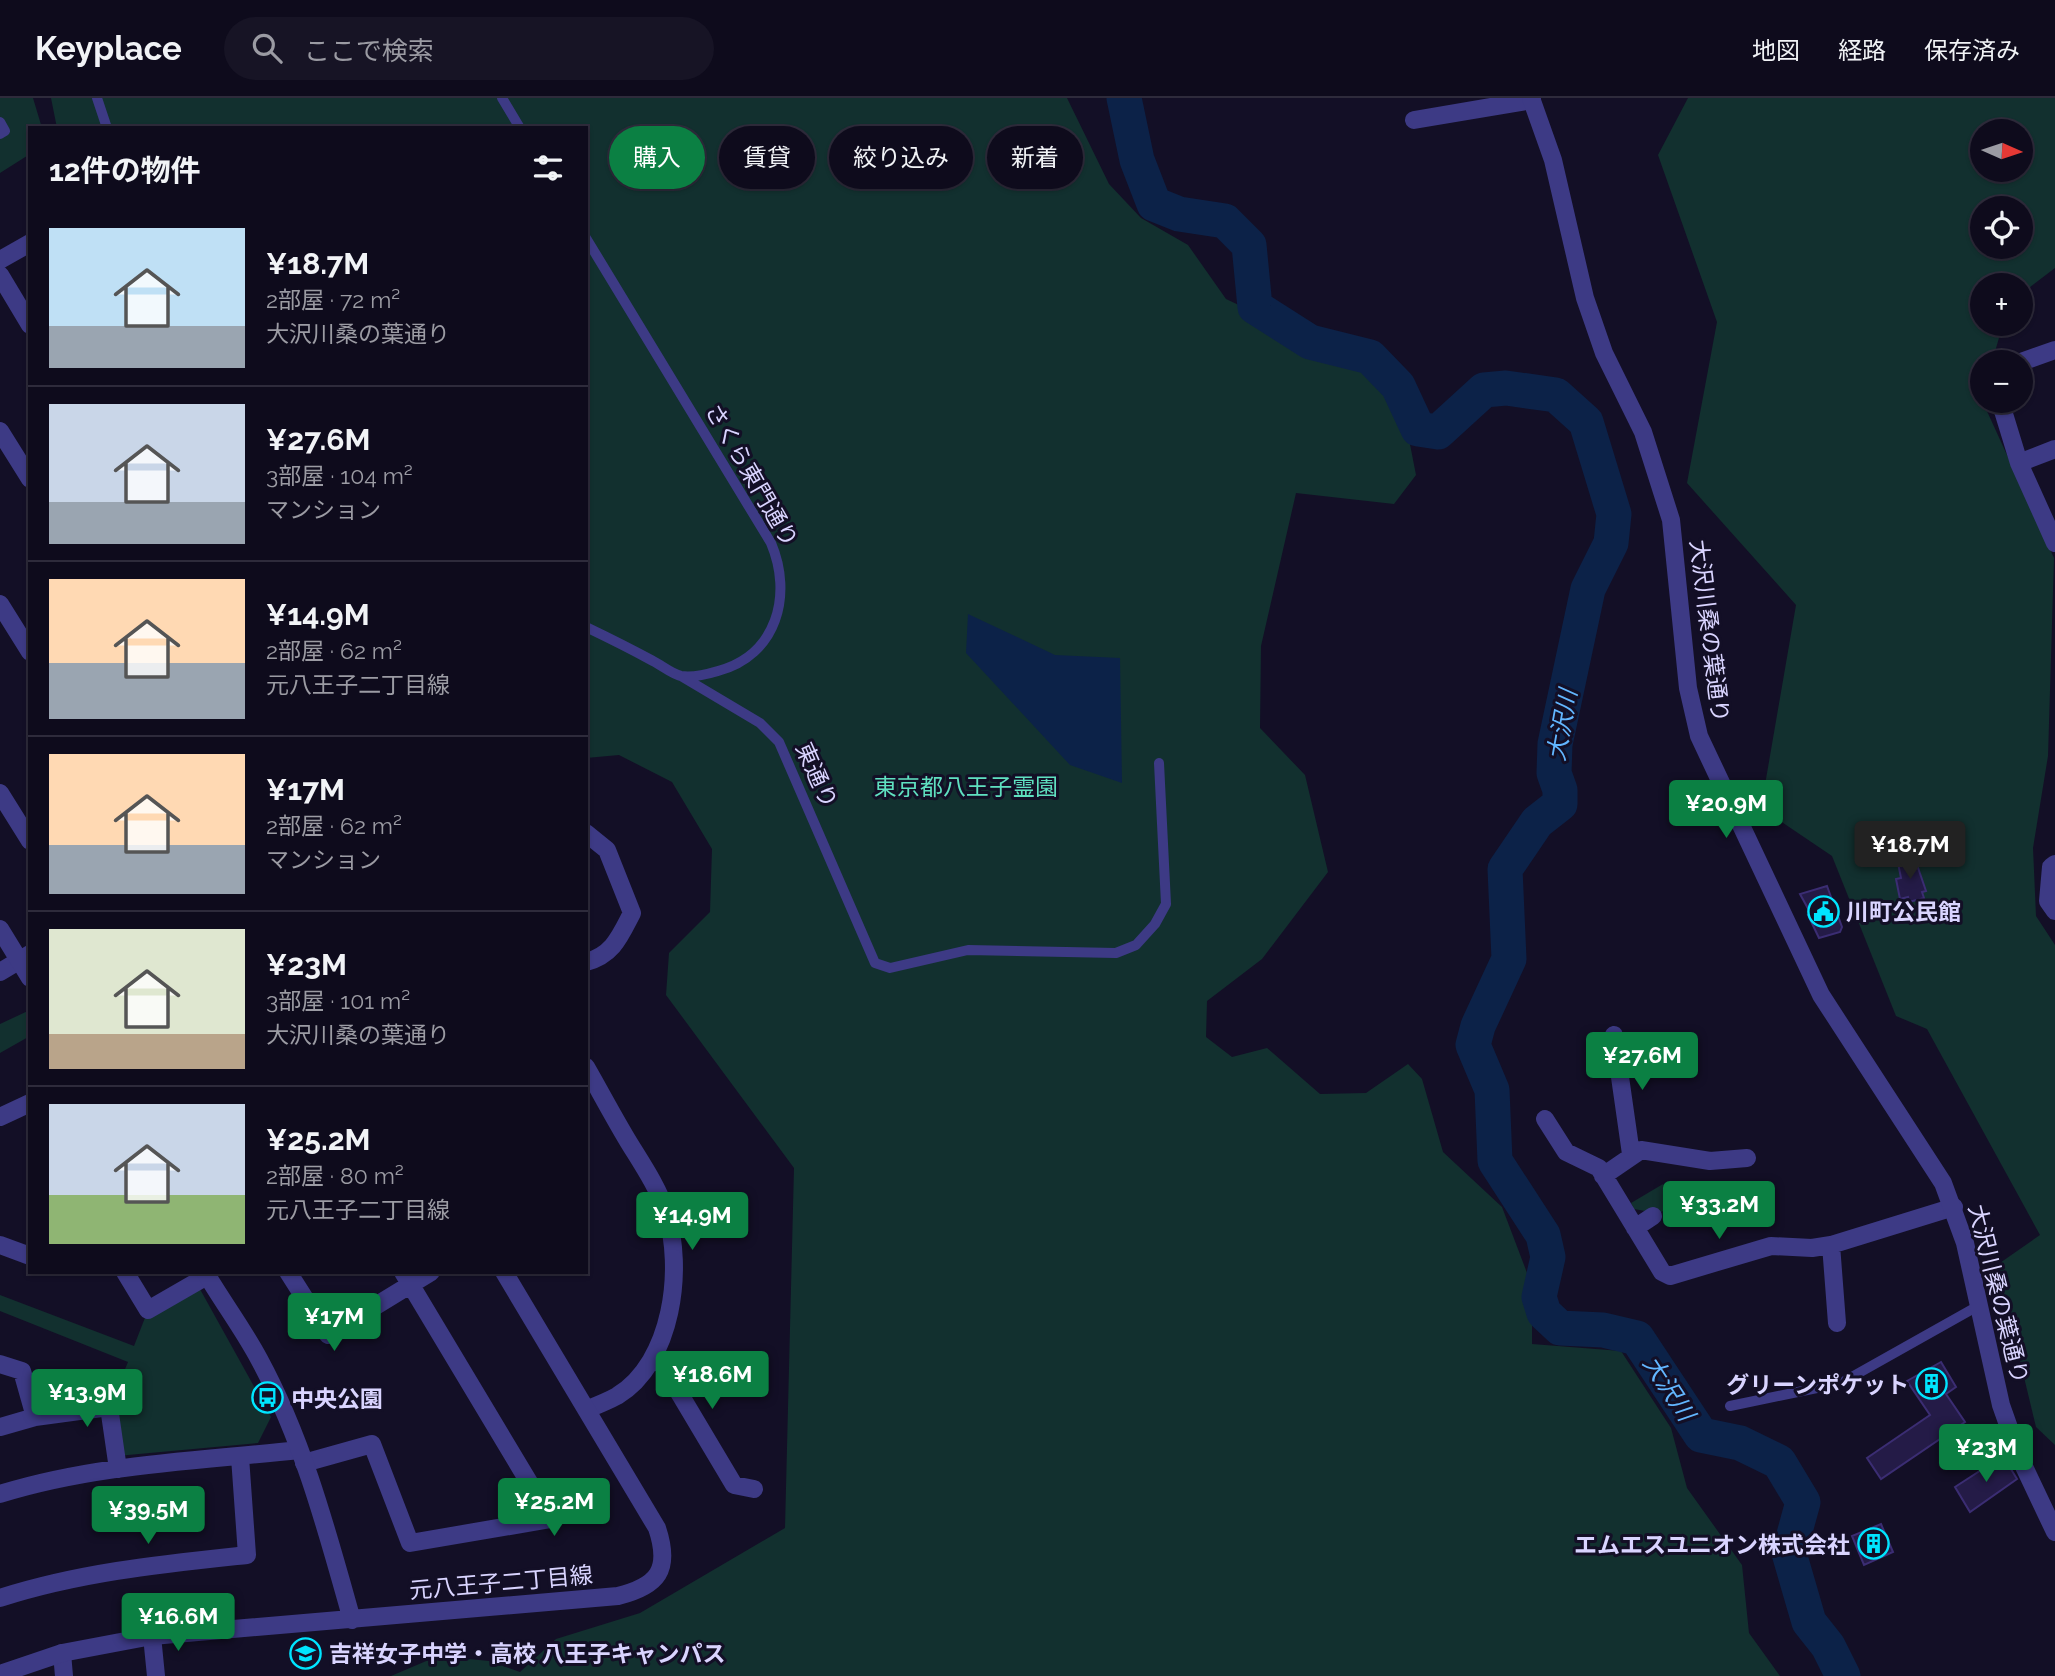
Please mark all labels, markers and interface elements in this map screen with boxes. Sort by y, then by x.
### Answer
search box [224,17,714,80]
text: Keyplace [35,29,182,68]
icon: search [248,29,286,67]
text: ここで検索 [304,36,434,66]
text: 地図 [1752,36,1800,65]
text: 経路 [1838,36,1886,65]
text: 保存済み [1924,36,2020,65]
north arrow [1970,119,2034,182]
map controls [1970,119,2033,413]
chip: 購入 [609,126,705,189]
chip: 賃貸 [719,126,815,189]
chip: 絞り込み [829,126,973,189]
chip: 新着 [987,126,1083,189]
icon: filters [529,149,567,187]
text: 12件の物件 [49,153,201,188]
button: locate [1970,196,2033,259]
text: ¥18.7M [266,246,369,281]
icon: home [105,256,189,340]
button: + [1970,273,2033,336]
text: 2部屋 · 72 m² [266,286,400,313]
text: 大沢川桑の葉通り [266,320,450,347]
button: − [1970,350,2033,413]
street label: さくら東門通り [700,399,804,551]
text: ¥27.6M [266,422,370,457]
icon: home [105,432,189,516]
text: 3部屋 · 104 m² [266,462,413,489]
text: マンション [266,496,381,523]
street label: 大沢川桑の葉通り [1685,538,1735,724]
text: ¥14.9M [266,597,370,632]
icon: home [105,607,189,691]
text: 2部屋 · 62 m² [266,637,402,664]
text: 元八王子二丁目線 [266,671,450,698]
water label: 大沢川 [1541,684,1583,763]
street label: 東通り [791,738,843,812]
text: ¥17M [266,772,345,807]
park label: 東京都八王子霊園 [874,773,1058,800]
pin: ¥20.9M [1669,780,1783,840]
icon: home [105,782,189,866]
text: ¥20.9M [1685,789,1767,816]
text: 2部屋 · 62 m² [266,812,402,839]
pin: ¥18.7M [1853,822,1967,881]
text: ¥18.7M [1870,830,1950,857]
text: マンション [266,846,381,873]
public building icon: 川町公民館 [1806,894,1840,928]
place label: 川町公民館 [1846,898,1961,925]
text: ¥23M [266,947,347,982]
icon: home [105,957,189,1041]
text: 3部屋 · 101 m² [266,987,410,1014]
text: 大沢川桑の葉通り [266,1021,450,1048]
pin: ¥27.6M [1585,1032,1699,1092]
text: ¥27.6M [1602,1041,1682,1068]
text: ¥25.2M [266,1122,371,1157]
icon: home [105,1132,189,1216]
text: 2部屋 · 80 m² [266,1162,404,1189]
pin: ¥33.2M [1662,1182,1776,1241]
text: ¥33.2M [1679,1190,1759,1217]
pin: ¥14.9M [635,1192,749,1252]
text: 元八王子二丁目線 [266,1196,450,1223]
text: ¥14.9M [652,1201,732,1228]
street label: 大沢川桑の葉通り [1964,1201,2034,1387]
pin: ¥17M [293,1294,375,1353]
text: ¥17M [304,1302,364,1329]
water label: 大沢川 [1637,1350,1702,1429]
pin: ¥18.6M [655,1352,769,1411]
text: ¥18.6M [672,1360,752,1387]
building icon: グリーンポケット [1915,1367,1949,1401]
pin: ¥13.9M [30,1370,144,1429]
place label: グリーンポケット [1726,1371,1909,1398]
text: ¥13.9M [47,1378,127,1405]
bus stop icon: 中央公園 [251,1381,285,1415]
place label: 中央公園 [291,1385,383,1412]
pin: ¥23M [1945,1424,2027,1484]
text: ¥23M [1955,1433,2017,1460]
pin: ¥25.2M [497,1478,611,1538]
pin: ¥39.5M [91,1486,205,1546]
text: ¥25.2M [514,1487,594,1514]
text: ¥39.5M [108,1495,188,1522]
building icon: エムエスユニオン株式会社 [1856,1527,1890,1561]
place label: エムエスユニオン株式会社 [1574,1531,1850,1558]
street label: 元八王子二丁目線 [408,1561,594,1603]
pin: ¥16.6M [121,1594,235,1653]
text: ¥16.6M [138,1602,218,1629]
school or university icon: 吉祥女子中学・高校 八王子キャンパス [289,1636,323,1670]
place label: 吉祥女子中学・高校 八王子キャンパス [329,1640,726,1667]

